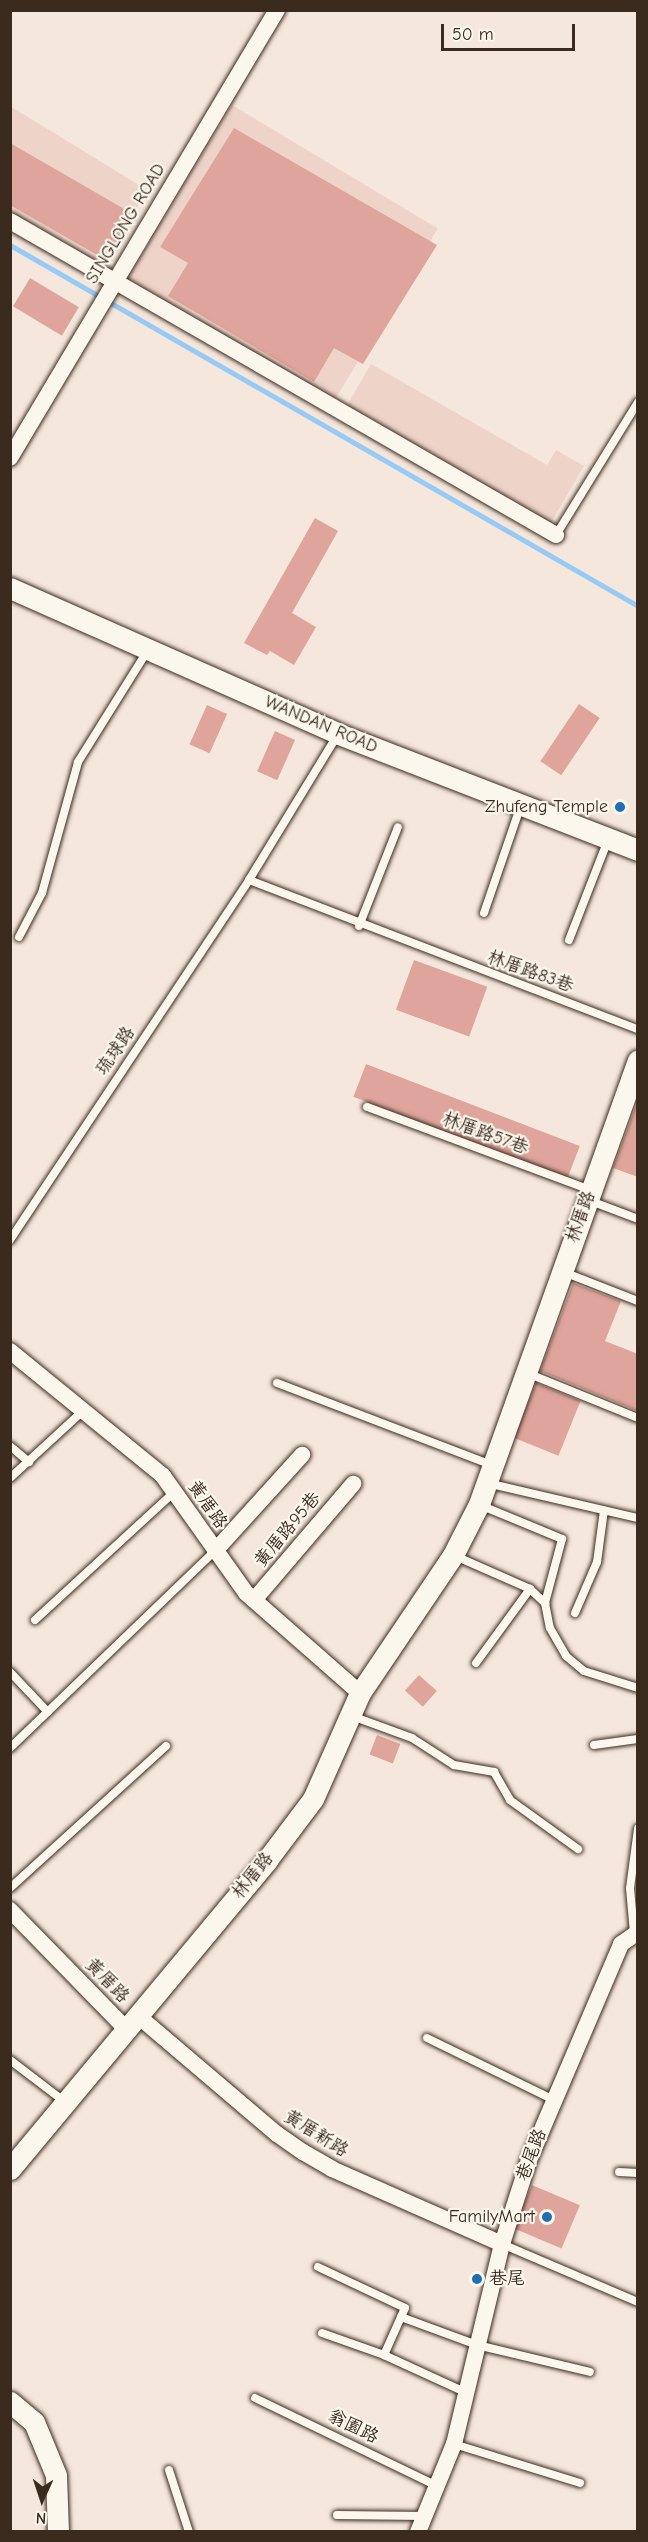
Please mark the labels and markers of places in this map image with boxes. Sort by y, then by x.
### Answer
place label: Zhufeng Temple [485,796,608,818]
marker: Zhufeng Temple [613,800,627,814]
place label: FamilyMart [449,2206,535,2228]
marker: FamilyMart [540,2210,554,2224]
place label: 巷尾 [489,2268,525,2290]
marker: 巷尾 [470,2272,484,2286]

